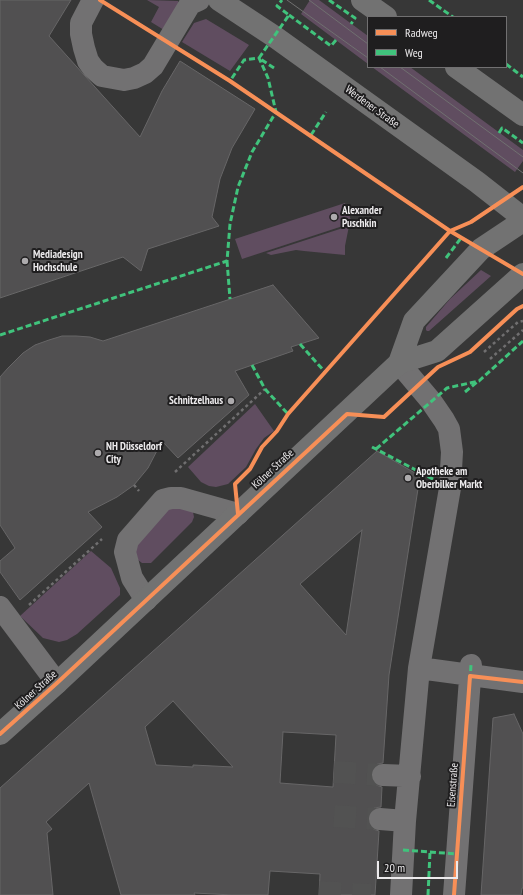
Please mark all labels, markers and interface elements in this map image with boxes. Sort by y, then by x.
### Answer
legend [367,16,507,68]
text: Radweg [405,25,438,40]
text: Weg [405,45,423,60]
street label: Werdener Straße [342,83,402,131]
place label: Alexander Puschkin [342,204,382,230]
marker: Alexander Puschkin [329,212,339,222]
place label: Mediadesign Hochschule [33,248,83,274]
marker: Mediadesign Hochschule [20,256,30,266]
place label: Schnitzelhaus [169,394,223,408]
marker: Schnitzelhaus [226,396,236,406]
place label: NH Düsseldorf City [106,440,162,466]
street label: Kölner Straße [249,446,297,492]
marker: NH Düsseldorf City [93,448,103,458]
place label: Apotheke am Oberbilker Markt [416,465,482,491]
marker: Apotheke am Oberbilker Markt [403,473,413,483]
street label: Kölner Straße [12,668,60,712]
street label: Eisenstraße [445,762,461,808]
scale bar [379,853,460,879]
text: 20 m [384,860,405,875]

